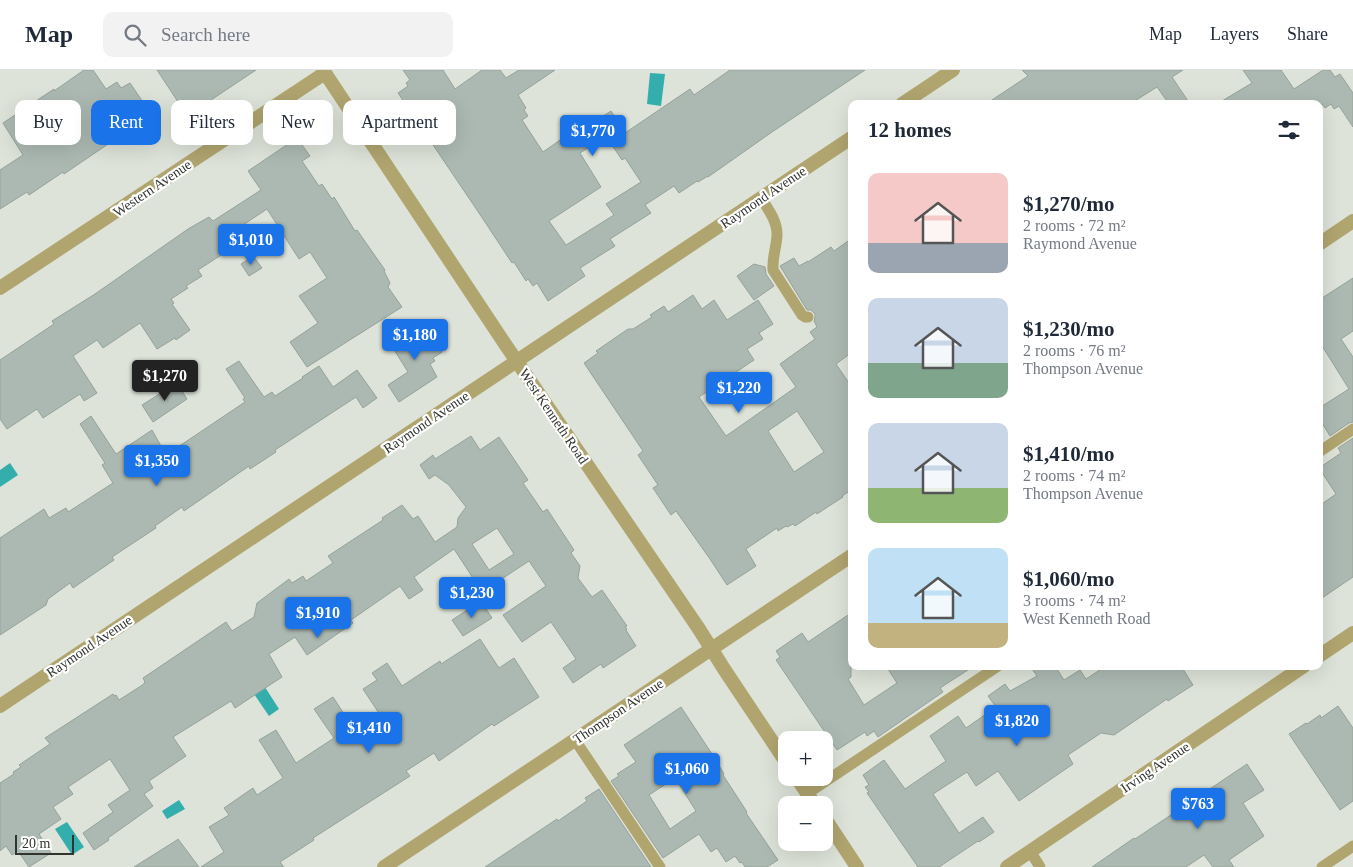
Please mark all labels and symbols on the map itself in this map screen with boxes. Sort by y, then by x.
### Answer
pin: $1,770 [552,114,634,157]
street label: Western Avenue [110,157,194,220]
street label: Raymond Avenue [718,163,809,232]
pin: $1,010 [210,224,292,266]
pin: $1,180 [374,318,456,361]
pin: $1,270 [124,360,206,402]
street label: West Kenneth Road [516,366,591,467]
pin: $1,220 [698,372,780,414]
street label: Raymond Avenue [381,388,472,457]
pin: $1,350 [116,444,198,487]
pin: $1,230 [431,576,513,619]
pin: $1,910 [277,596,359,639]
street label: Raymond Avenue [44,612,135,681]
street label: Thompson Avenue [571,676,666,747]
pin: $1,820 [976,704,1058,747]
pin: $1,410 [328,712,410,754]
street label: Irving Avenue [1118,739,1192,796]
pin: $1,060 [646,752,728,795]
pin: $763 [1168,788,1228,830]
scale bar [15,832,74,855]

